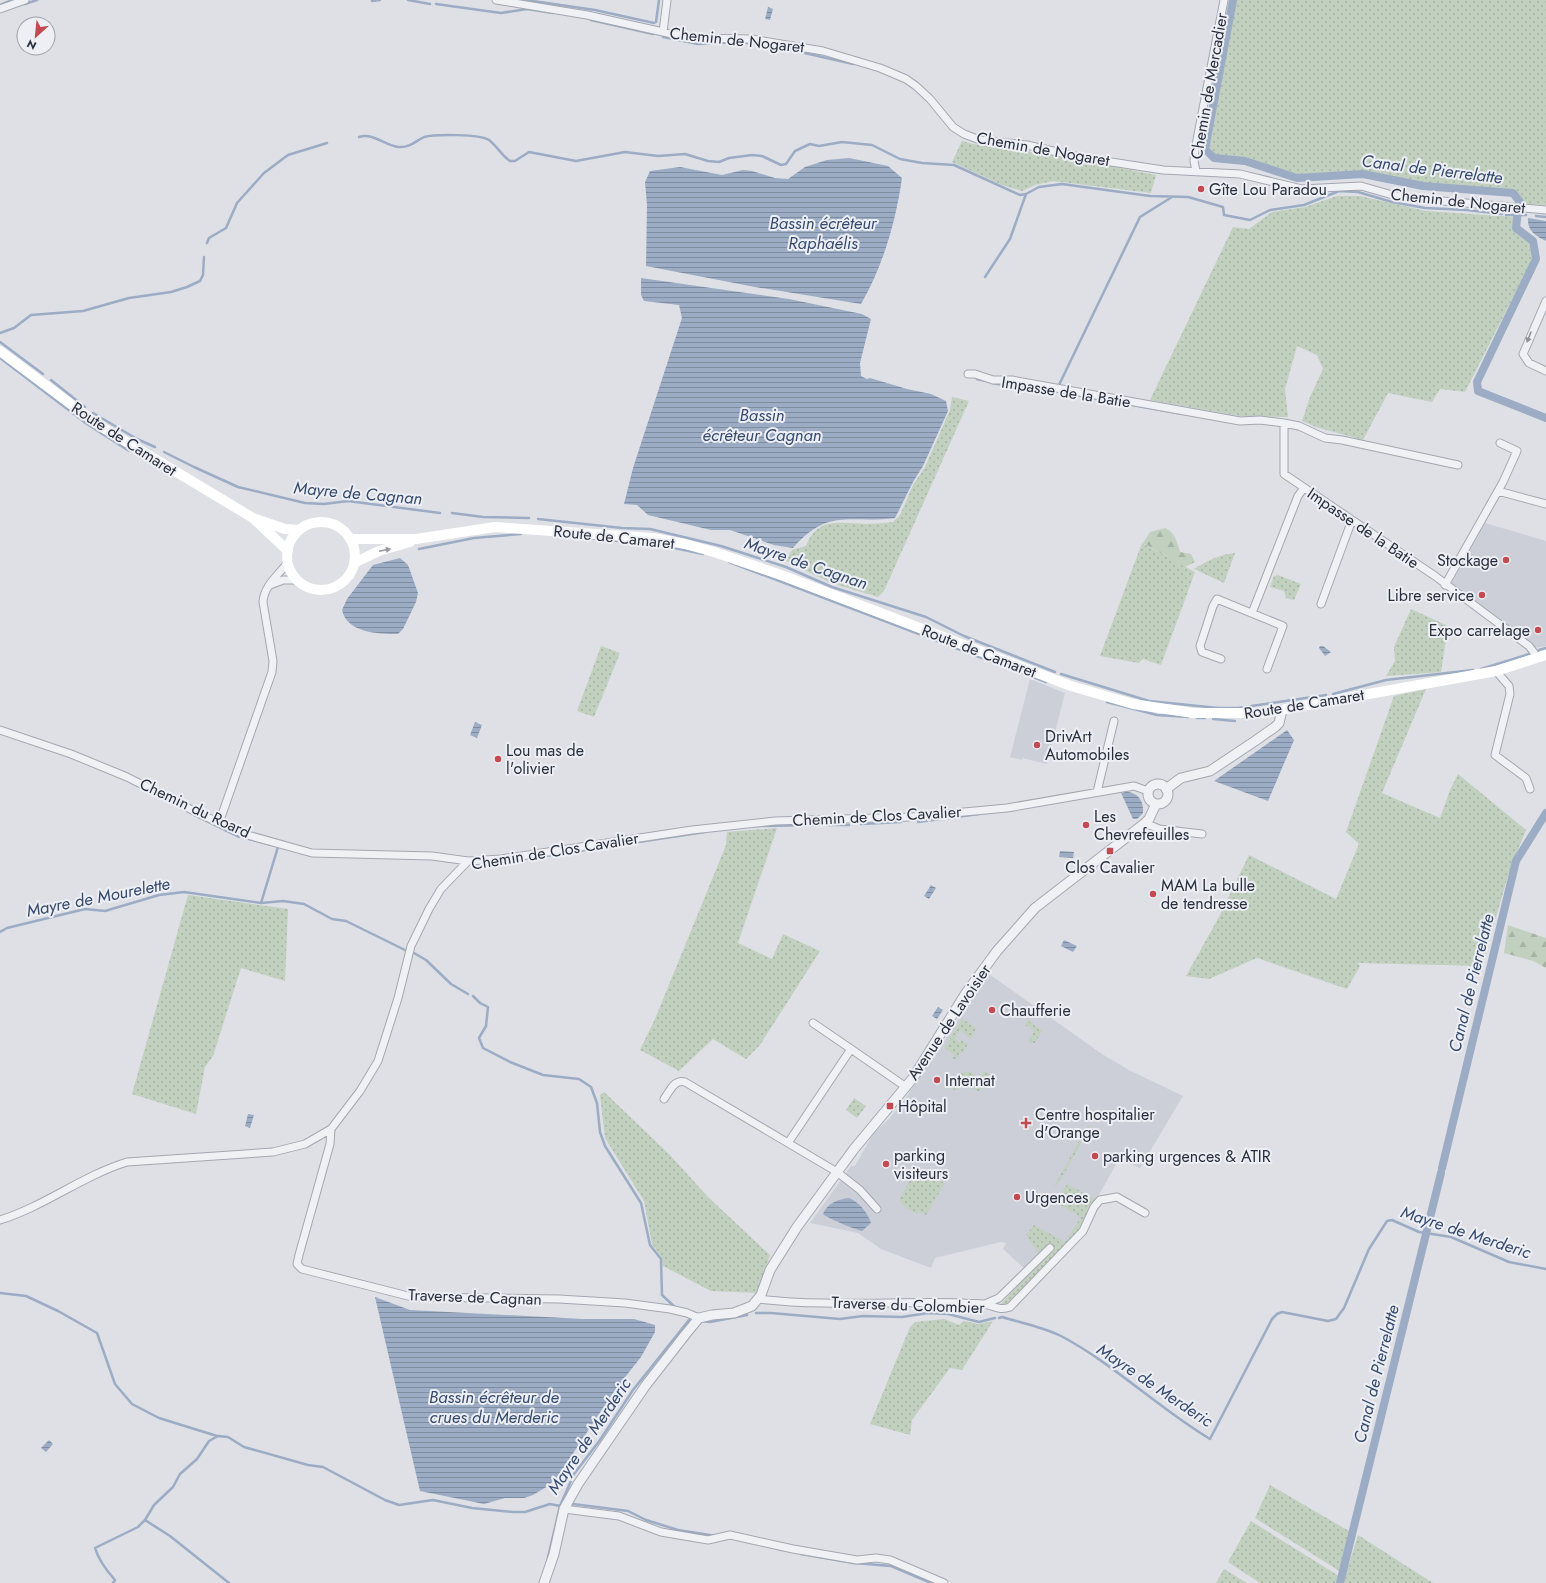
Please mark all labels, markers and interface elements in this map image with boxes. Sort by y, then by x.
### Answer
street label: Chemin de Mercadier [1185,10,1233,161]
north arrow [16,16,56,56]
street label: Chemin de Nogaret [669,22,805,59]
text: N [24,36,39,54]
street label: Chemin de Nogaret [975,126,1112,172]
water label: Canal de Pierrelatte [1360,148,1504,190]
place label: Gîte Lou Paradou [1209,178,1327,201]
street label: Chemin de Nogaret [1390,183,1526,220]
marker: Gîte Lou Paradou [1196,184,1206,194]
water label: Bassin écrêteur Raphaélis [769,211,878,255]
one-way arrow [1526,331,1532,343]
street label: Impasse de la Batie [1000,370,1132,414]
street label: Route de Camaret [67,396,181,482]
water label: Bassin écrêteur Cagnan [703,403,822,447]
water label: Mayre de Cagnan [293,475,423,511]
street label: Impasse de la Batie [1303,482,1423,574]
street label: Route de Camaret [552,519,676,555]
water label: Mayre de Cagnan [741,531,871,595]
one-way arrow [379,546,391,552]
place label: Stockage [1437,549,1498,572]
marker: Stockage [1501,555,1511,565]
place label: Libre service [1387,584,1474,607]
marker: Libre service [1477,590,1487,600]
street label: Route de Camaret [918,619,1040,684]
place label: Expo carrelage [1429,619,1530,642]
marker: Expo carrelage [1533,625,1543,635]
street label: Route de Camaret [1242,683,1366,725]
place label: DrivArt Automobiles [1045,725,1129,766]
place label: Lou mas de l'olivier [506,739,584,780]
marker: DrivArt Automobiles [1032,740,1042,750]
marker: Lou mas de l'olivier [493,754,503,764]
street label: Chemin du Roard [136,772,254,844]
street label: Chemin de Clos Cavalier [792,800,963,832]
place label: Les Chevrefeuilles [1094,805,1189,846]
marker: Les Chevrefeuilles [1081,820,1091,830]
street label: Chemin de Clos Cavalier [470,826,641,876]
marker: Clos Cavalier [1105,846,1115,856]
place label: Clos Cavalier [1065,856,1155,879]
water label: Mayre de Mourelette [24,871,172,923]
place label: MAM La bulle de tendresse [1161,874,1255,915]
marker: MAM La bulle de tendresse [1148,889,1158,899]
water label: Canal de Pierrelatte [1442,911,1500,1055]
street label: Avenue de Lavoisier [902,959,997,1085]
place label: Chaufferie [1000,999,1071,1022]
marker: Chaufferie [987,1005,997,1015]
place label: Internat [945,1069,995,1092]
marker: Internat [932,1075,942,1085]
place label: Hôpital [898,1095,947,1118]
marker: Hôpital [885,1101,895,1111]
place label: Centre hospitalier d'Orange [1035,1103,1155,1144]
marker: Centre hospitalier d'Orange [1020,1117,1032,1129]
place label: parking visiteurs [894,1144,948,1185]
place label: parking urgences & ATIR [1103,1145,1271,1168]
marker: parking urgences & ATIR [1090,1151,1100,1161]
marker: parking visiteurs [881,1159,891,1169]
place label: Urgences [1025,1186,1088,1209]
marker: Urgences [1012,1192,1022,1202]
water label: Mayre de Merderic [1398,1200,1534,1264]
street label: Traverse de Cagnan [408,1283,542,1311]
street label: Traverse du Colombier [831,1291,985,1319]
water label: Canal de Pierrelatte [1347,1302,1405,1446]
water label: Mayre de Merderic [1092,1337,1218,1433]
water label: Mayre de Merderic [541,1373,637,1499]
water label: Bassin écrêteur de crues du Merderic [429,1385,560,1429]

